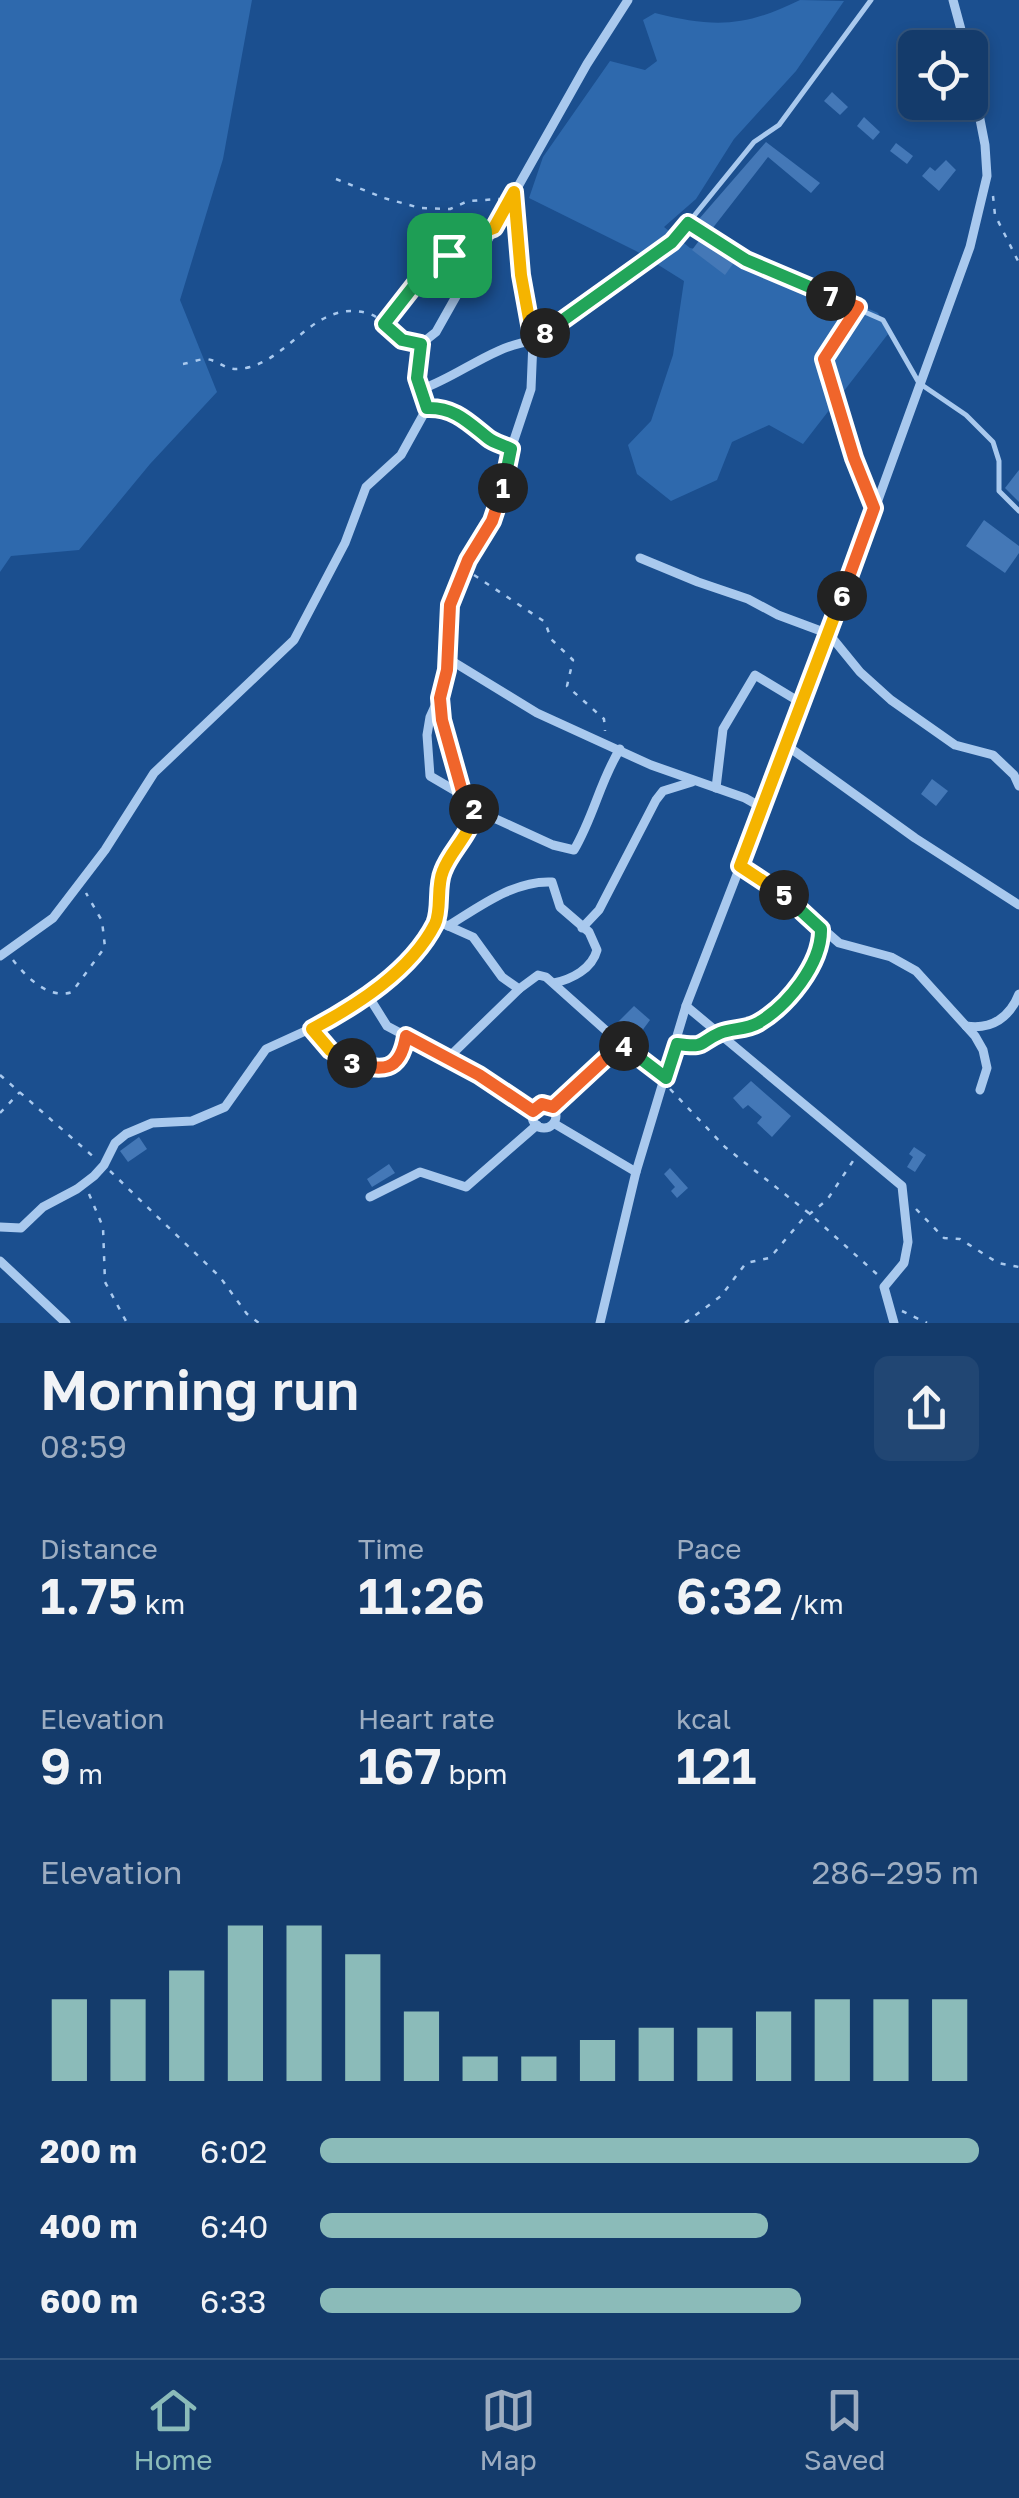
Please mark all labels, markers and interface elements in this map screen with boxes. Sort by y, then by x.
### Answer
map controls [898,30,988,120]
button: locate [898,30,988,120]
pin [407,213,492,298]
icon: arrive [422,228,477,283]
pin: 7 [806,271,856,321]
text: 7 [823,279,839,312]
pin: 8 [520,308,570,358]
text: 8 [536,316,554,349]
pin: 1 [478,463,528,513]
text: 1 [496,471,510,504]
pin: 6 [817,571,867,621]
text: 6 [833,579,851,612]
pin: 2 [449,784,499,834]
text: 2 [465,792,483,825]
pin: 5 [759,870,809,920]
text: 5 [775,878,793,911]
pin: 4 [599,1021,649,1071]
text: 4 [615,1029,633,1062]
pin: 3 [327,1038,377,1088]
text: 3 [343,1046,361,1079]
text: Morning run [40,1356,359,1422]
button: share [874,1356,979,1461]
text: 08:59 [40,1427,127,1465]
text: Distance [40,1532,158,1565]
text: Time [358,1532,424,1565]
text: Pace [676,1532,741,1565]
text: 1.75 [40,1565,138,1625]
text: 11:26 [358,1565,485,1625]
text: 6:32 [676,1565,783,1625]
text: km [138,1587,185,1620]
text: /km [783,1587,844,1620]
text: Elevation [40,1702,165,1735]
text: Heart rate [358,1702,495,1735]
text: kcal [676,1702,731,1735]
text: 9 [40,1735,71,1795]
text: 167 [358,1735,441,1795]
text: 121 [676,1735,756,1795]
text: m [71,1757,103,1790]
text: bpm [441,1757,508,1790]
text: Elevation [40,1853,182,1891]
text: 286–295 m [812,1853,979,1891]
text: 200 m [40,2132,137,2170]
text: 6:02 [200,2132,267,2170]
text: 400 m [40,2207,138,2245]
text: 6:40 [200,2207,268,2245]
text: 600 m [40,2282,138,2320]
text: 6:33 [200,2282,266,2320]
tab: Home [134,2383,213,2476]
tab: Map [480,2383,537,2476]
tab: Saved [804,2383,886,2476]

